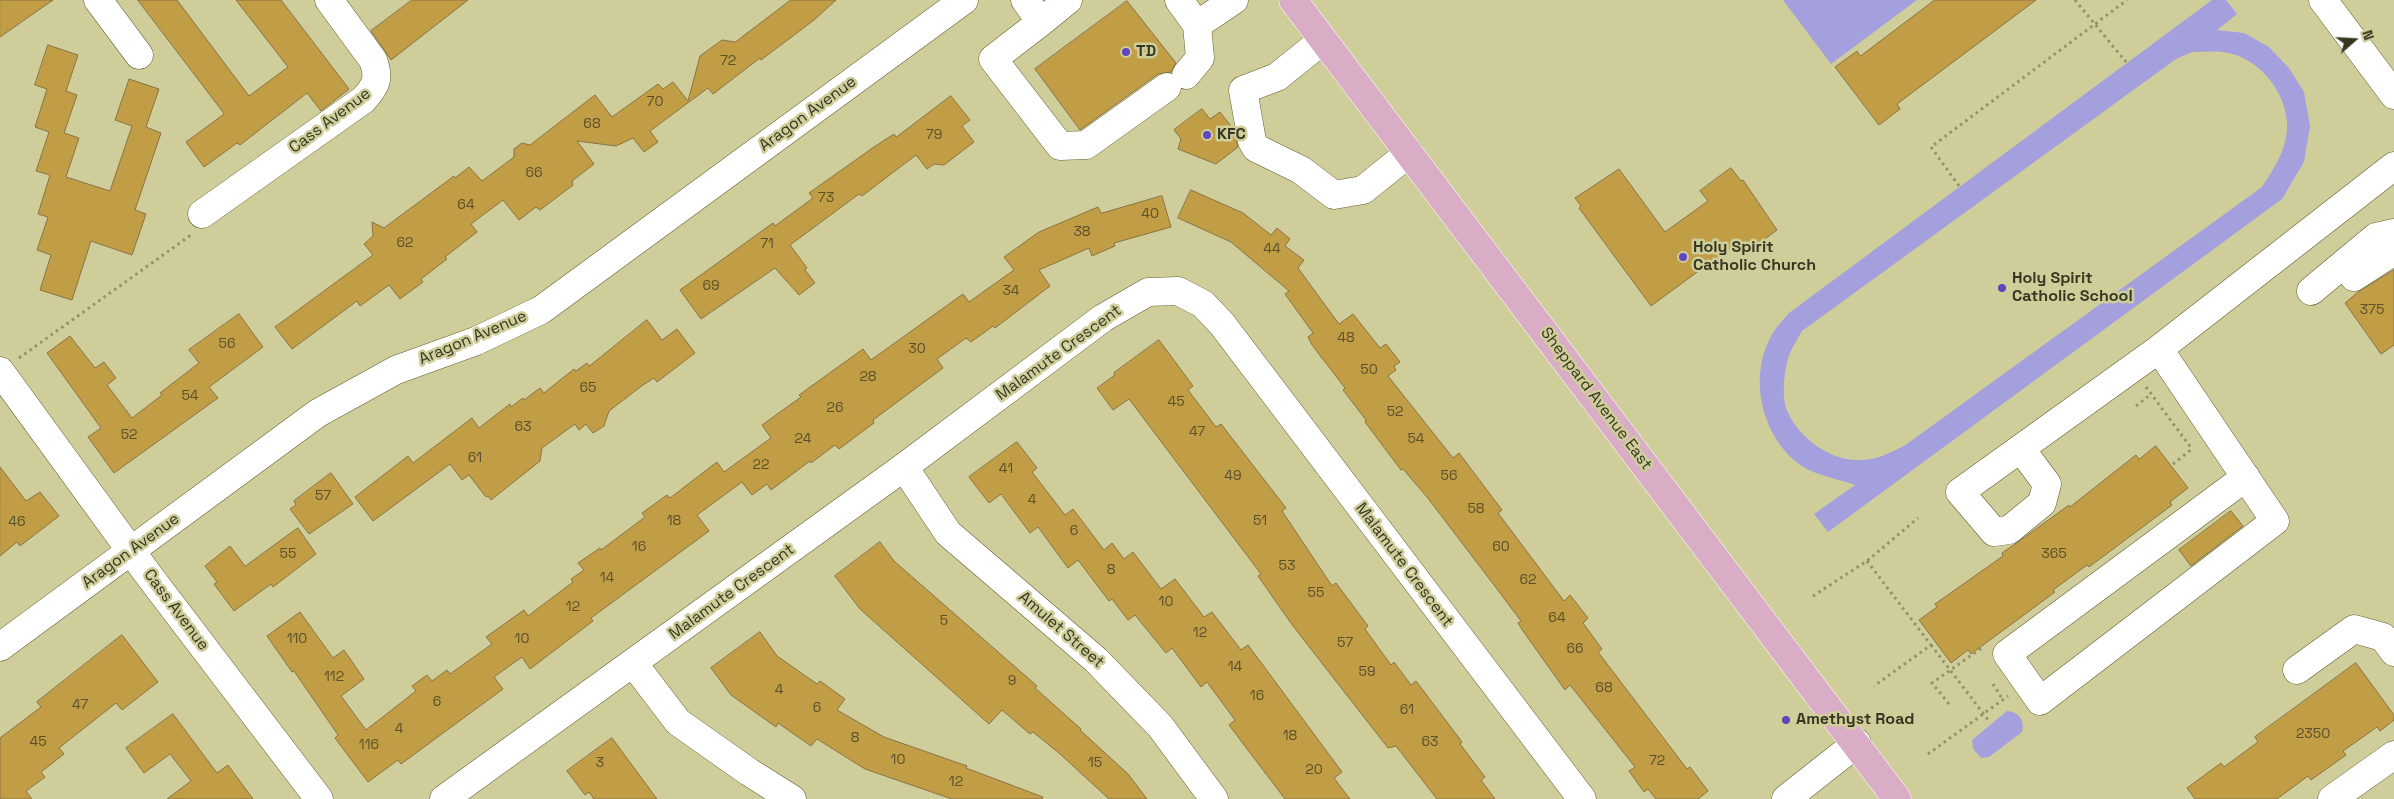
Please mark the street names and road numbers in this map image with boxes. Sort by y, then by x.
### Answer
street label: Aragon Avenue [756,72,860,156]
street label: Cass Avenue [286,84,374,158]
street label: Malamute Crescent [993,301,1125,405]
street label: Aragon Avenue [416,307,530,369]
street label: Sheppard Avenue East [1536,324,1656,474]
street label: Malamute Crescent [1351,499,1457,631]
street label: Aragon Avenue [79,509,183,593]
street label: Malamute Crescent [666,540,798,644]
street label: Cass Avenue [139,566,213,654]
street label: Amulet Street [1014,588,1108,672]

